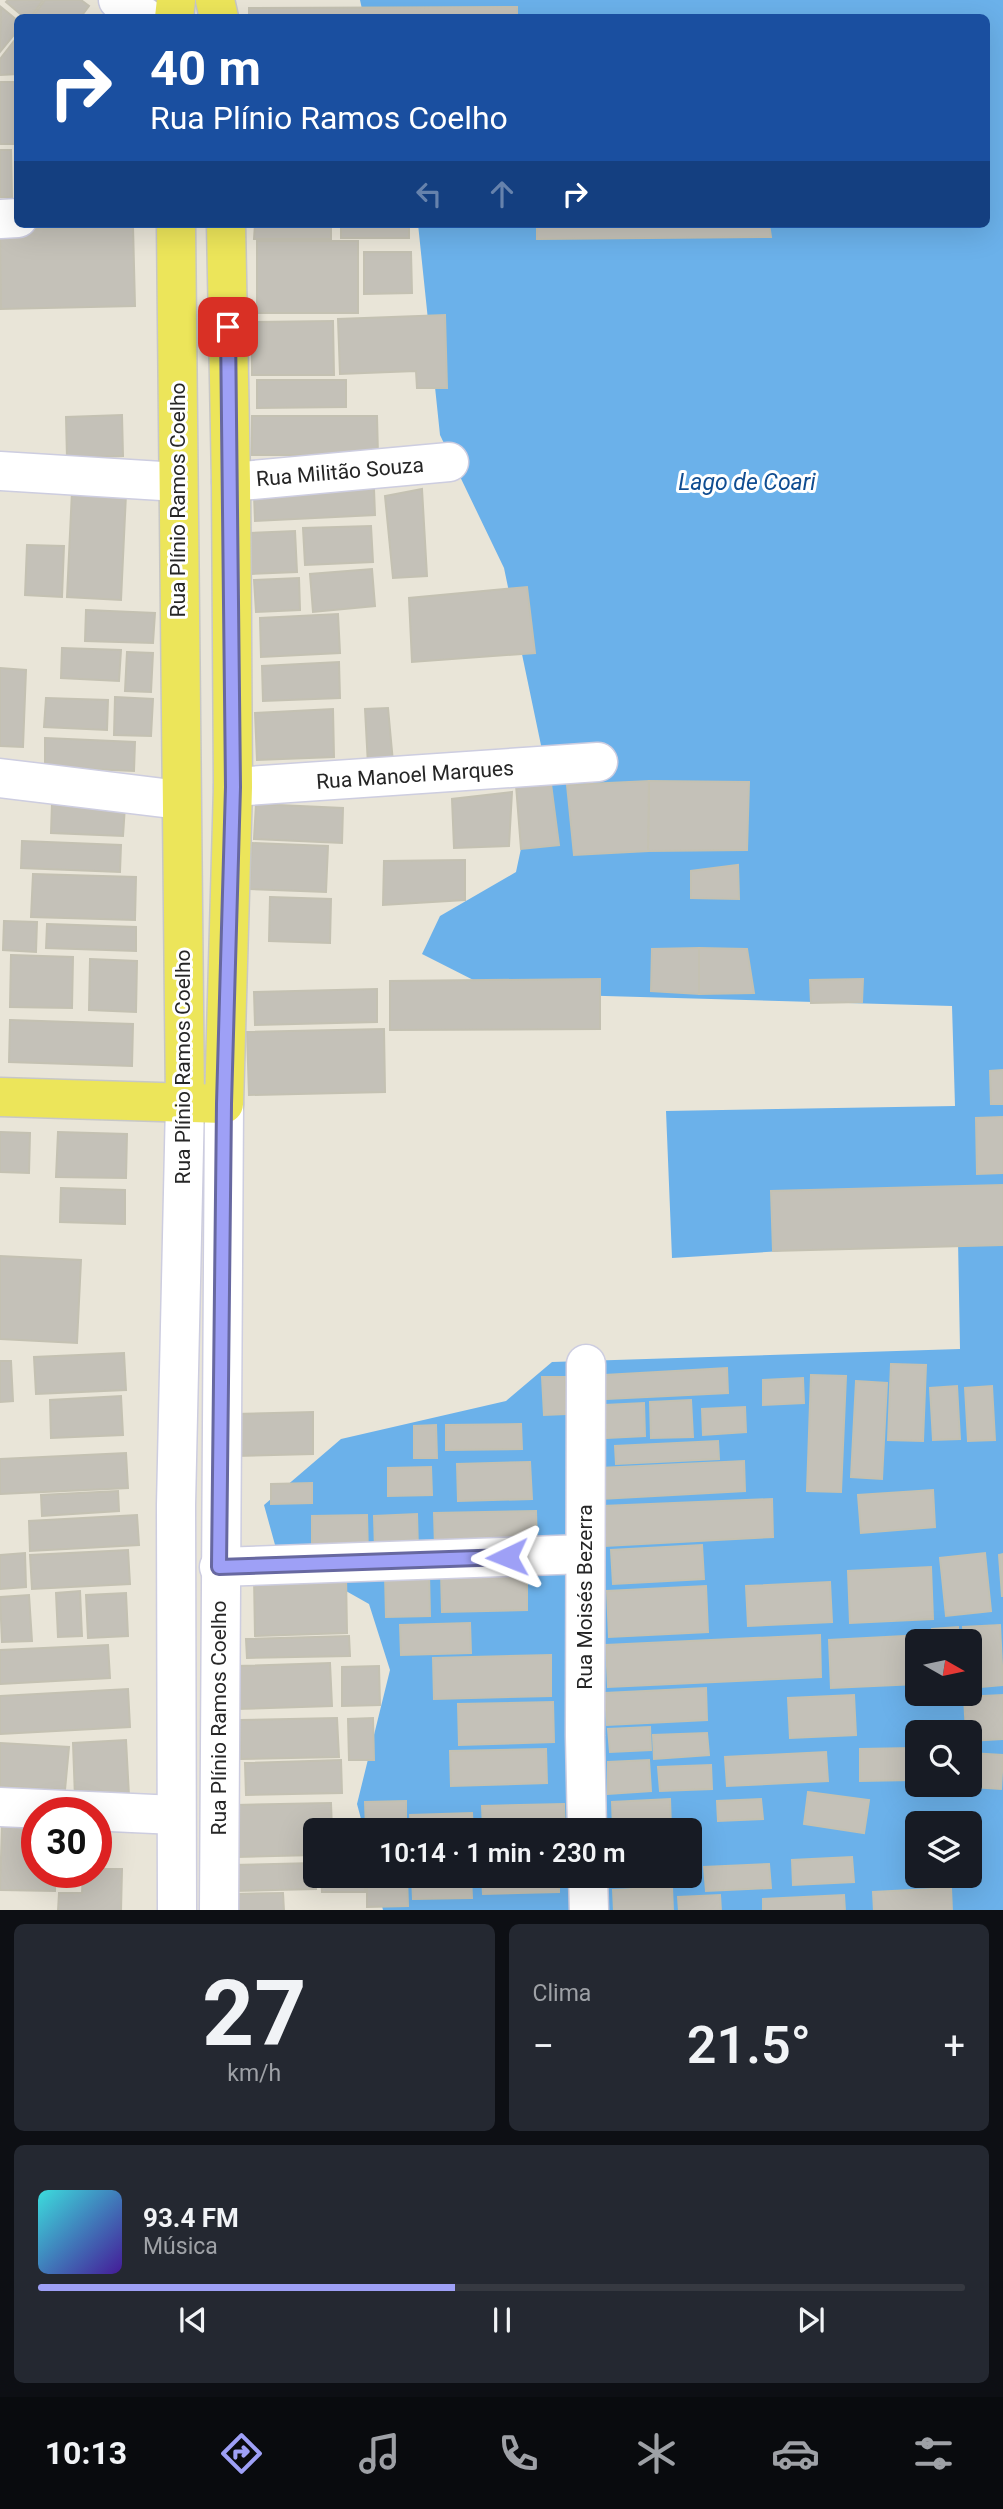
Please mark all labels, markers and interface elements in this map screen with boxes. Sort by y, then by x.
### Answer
text: 40 m [150,40,261,97]
icon: right [35,42,126,133]
text: Rua Plínio Ramos Coelho [150,99,508,137]
icon: left [410,175,448,213]
icon: ahead [483,175,521,213]
icon: right [556,175,594,213]
pin [198,297,258,357]
icon: arrive [209,308,247,346]
street label: Rua Plínio Ramos Coelho [166,383,190,617]
street label: Rua Militão Souza [255,453,425,491]
water label: Lago de Coari [678,469,816,496]
street label: Rua Manoel Marques [315,756,515,794]
street label: Rua Plínio Ramos Coelho [171,950,195,1184]
street label: Rua Moisés Bezerra [573,1504,597,1690]
position arrow [470,1520,544,1594]
street label: Rua Plínio Ramos Coelho [207,1601,231,1835]
north arrow [905,1629,982,1706]
map controls [905,1629,982,1888]
button: search [905,1720,982,1797]
speed limit sign: 30 [21,1797,112,1888]
button: layers [905,1811,982,1888]
text: 10:14 · 1 min · 230 m [379,1838,626,1868]
text: 27 [202,1961,306,2067]
text: Clima [533,1980,591,2007]
text: 21.5° [687,2015,811,2076]
text: − [533,2024,554,2068]
text: + [943,2024,965,2068]
text: km/h [227,2060,281,2087]
text: 93.4 FM [143,2203,239,2233]
text: Música [143,2233,218,2260]
icon: previous [174,2301,212,2339]
icon: pause [483,2301,521,2339]
icon: next [792,2301,830,2339]
icon: directions [217,2429,266,2478]
icon: music [355,2429,404,2478]
icon: phone [494,2429,543,2478]
icon: climate [632,2429,681,2478]
icon: car [771,2429,820,2478]
icon: filters [909,2429,958,2478]
text: 10:13 [45,2434,127,2472]

